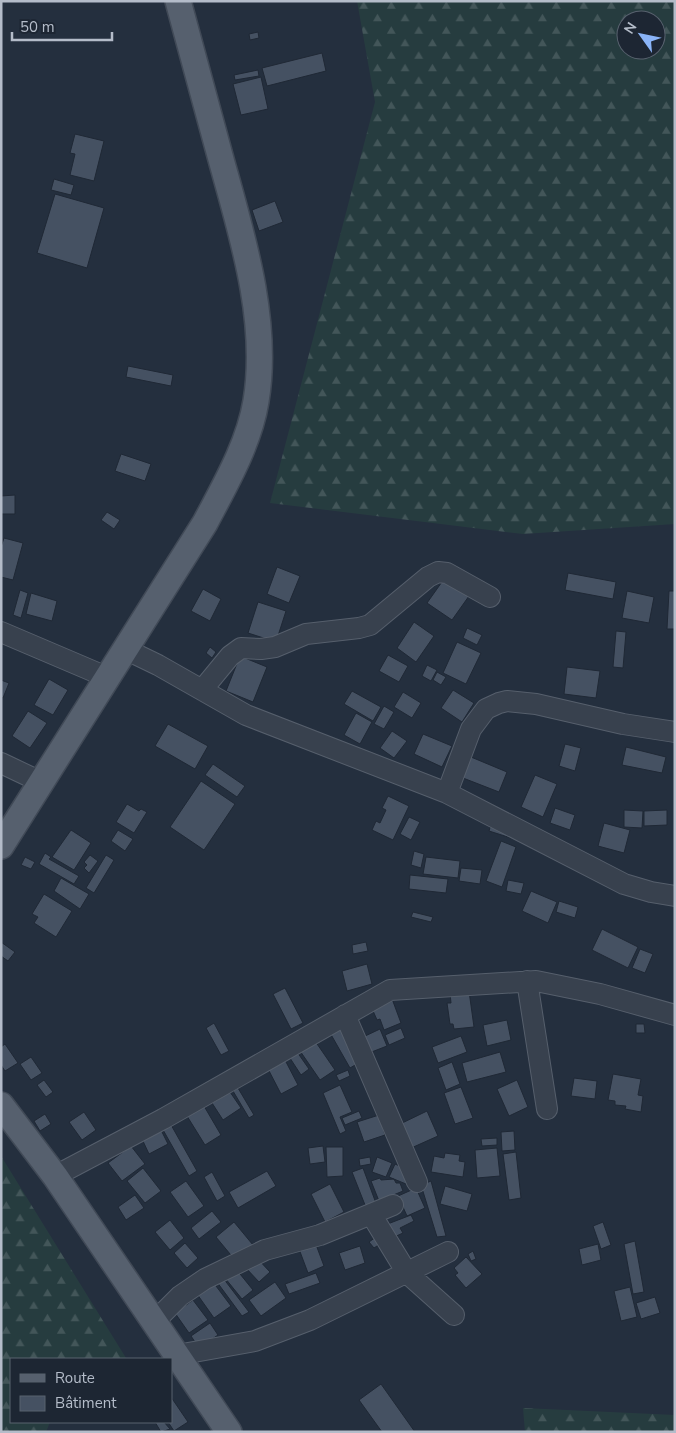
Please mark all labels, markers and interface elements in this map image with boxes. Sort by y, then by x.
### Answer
scale bar [12,10,112,42]
north arrow [616,10,666,60]
text: 50 m [20,17,55,37]
text: N [620,19,641,38]
legend [10,1358,172,1423]
text: Route [55,1368,95,1388]
text: Bâtiment [55,1393,117,1413]

